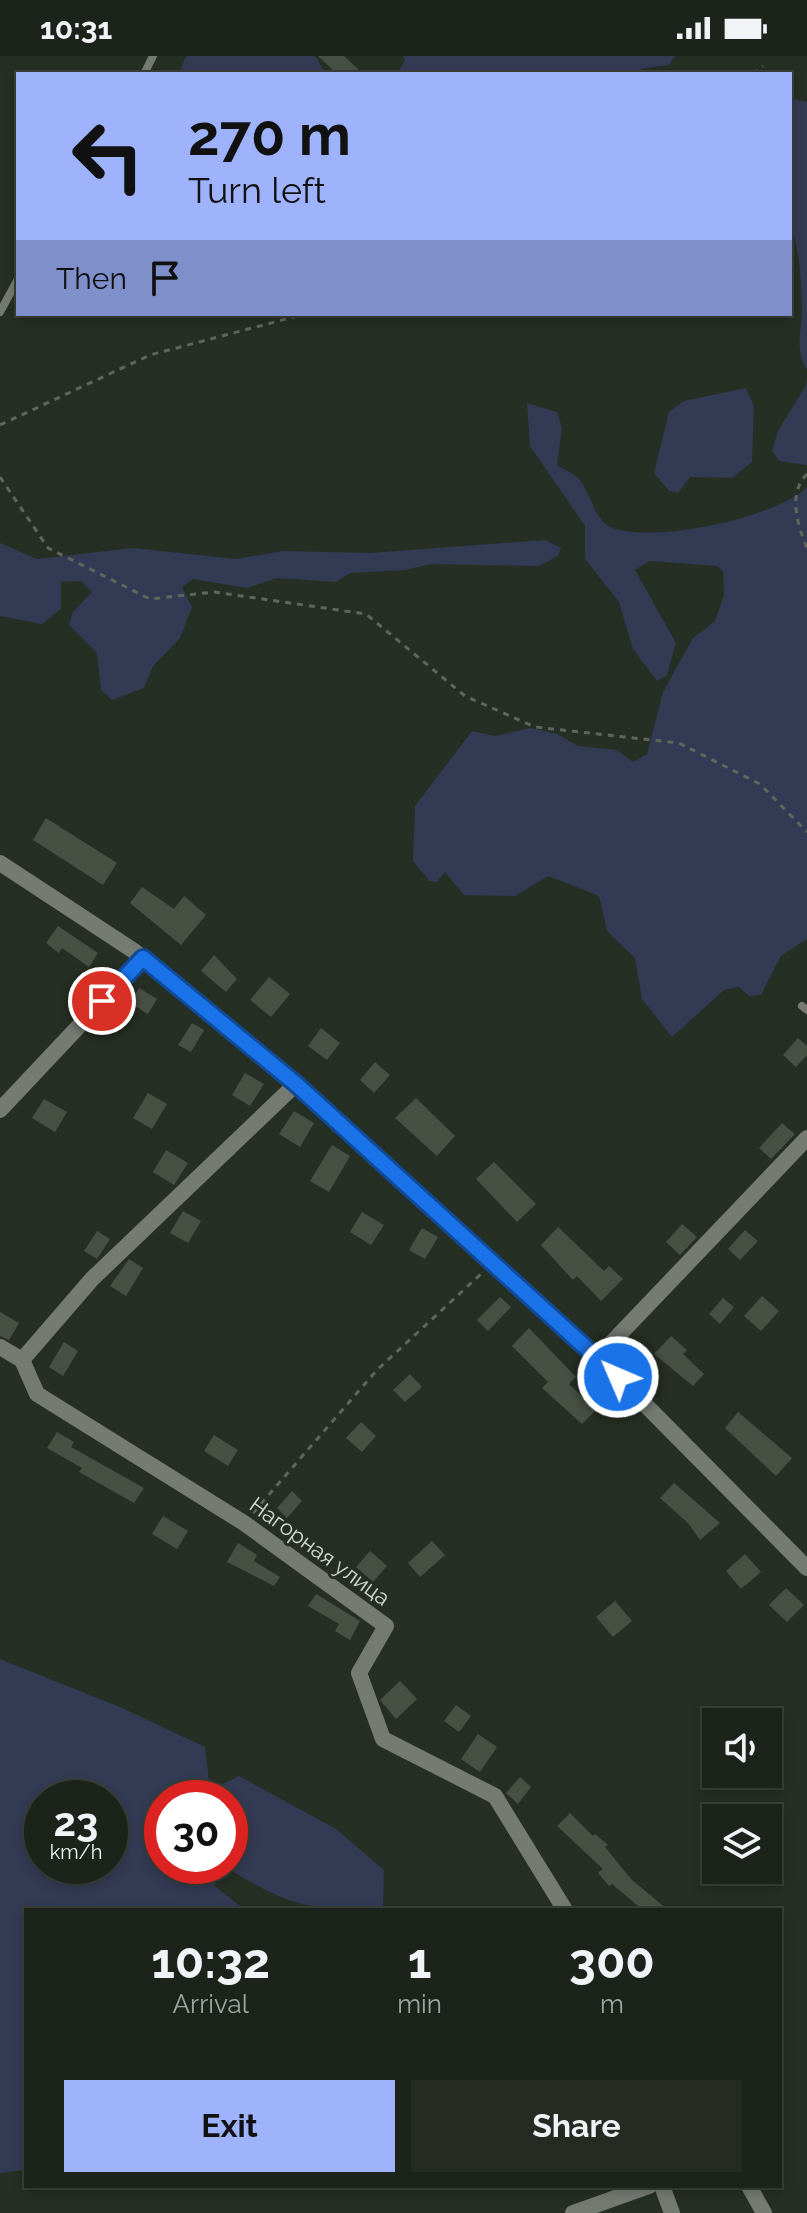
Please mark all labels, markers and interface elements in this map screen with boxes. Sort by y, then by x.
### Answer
text: 10:31 [40,11,112,46]
text: 270 m [188,102,351,168]
icon: left [56,104,160,208]
text: Turn left [188,169,326,211]
icon: arrive [143,256,187,300]
text: Then [56,261,127,296]
pin [68,967,136,1035]
icon: arrive [80,979,124,1023]
position arrow [576,1335,660,1419]
street label: Нагорная улица [245,1491,395,1611]
map controls [702,1708,782,1884]
button: sound [702,1708,782,1788]
speed limit sign: 30 [144,1780,248,1884]
text: 23 [54,1798,98,1845]
button: layers [702,1804,782,1884]
text: km/h [50,1840,102,1864]
text: 10:32 [151,1933,270,1989]
text: 1 [408,1933,431,1989]
text: 300 [569,1933,655,1989]
text: Arrival [172,1989,249,2019]
text: min [397,1989,442,2019]
text: m [600,1989,624,2019]
button: Exit [64,2080,395,2172]
button: Share [411,2080,742,2172]

